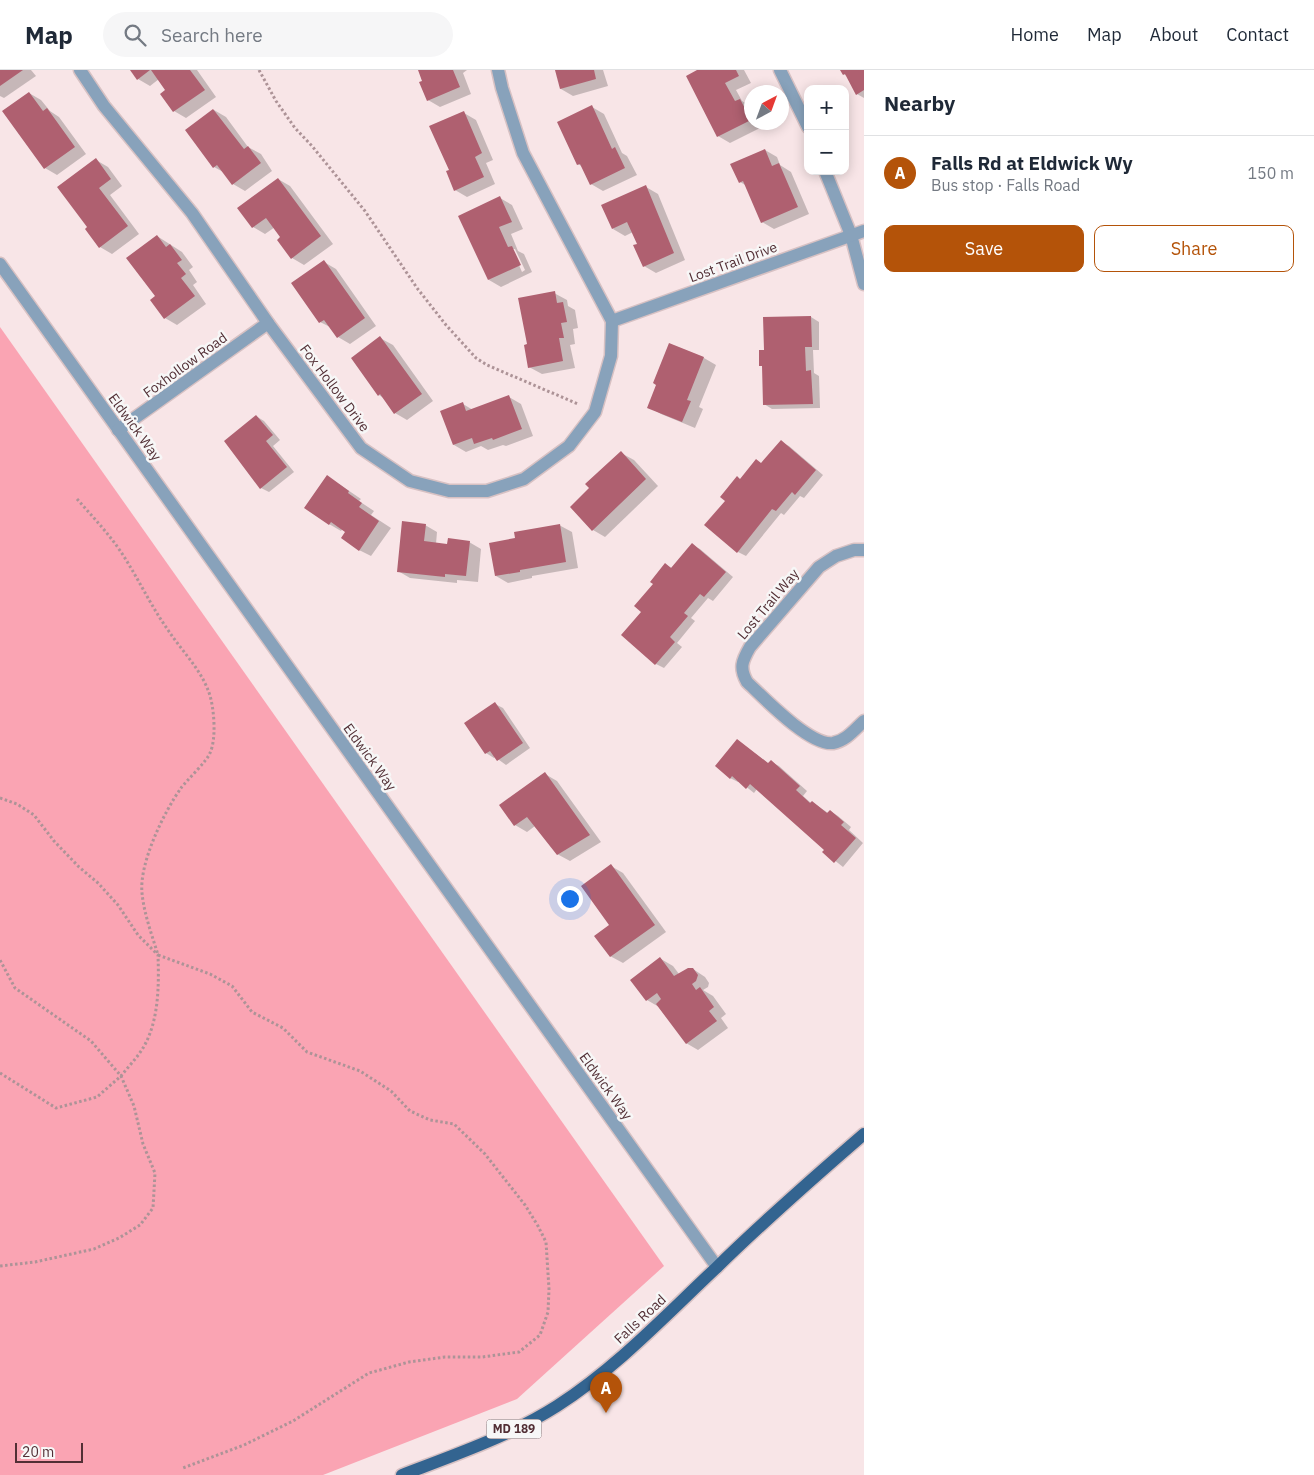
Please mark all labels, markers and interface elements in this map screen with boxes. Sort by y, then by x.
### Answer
search box [103,12,453,57]
text: Map [25,19,73,51]
icon: search [121,21,149,49]
text: Search here [161,23,263,47]
text: Home [1011,23,1059,46]
text: Map [1087,23,1122,46]
text: About [1150,23,1198,46]
text: Contact [1226,23,1289,46]
north arrow [744,85,789,130]
map controls [804,85,849,175]
button: + [804,85,849,130]
text: Nearby [884,89,955,117]
button: − [804,130,849,175]
text: Falls Rd at Eldwick Wy [931,151,1133,175]
text: A [895,163,905,183]
text: 150 m [1247,163,1294,183]
text: Bus stop · Falls Road [931,175,1080,195]
button: Save [884,225,1084,272]
button: Share [1094,225,1294,272]
street label: Lost Trail Drive [686,238,780,286]
street label: Foxhollow Road [139,328,231,402]
street label: Fox Hollow Drive [296,341,374,436]
street label: Eldwick Way [105,390,165,464]
street label: Lost Trail Way [733,565,803,643]
street label: Eldwick Way [340,720,400,794]
your location [557,886,583,912]
street label: Eldwick Way [576,1049,636,1123]
street label: Falls Road [610,1290,670,1348]
pin: A [590,1372,622,1413]
road number: MD 189 [486,1420,542,1438]
scale bar [15,1440,82,1463]
text: 20 m [22,1443,54,1461]

